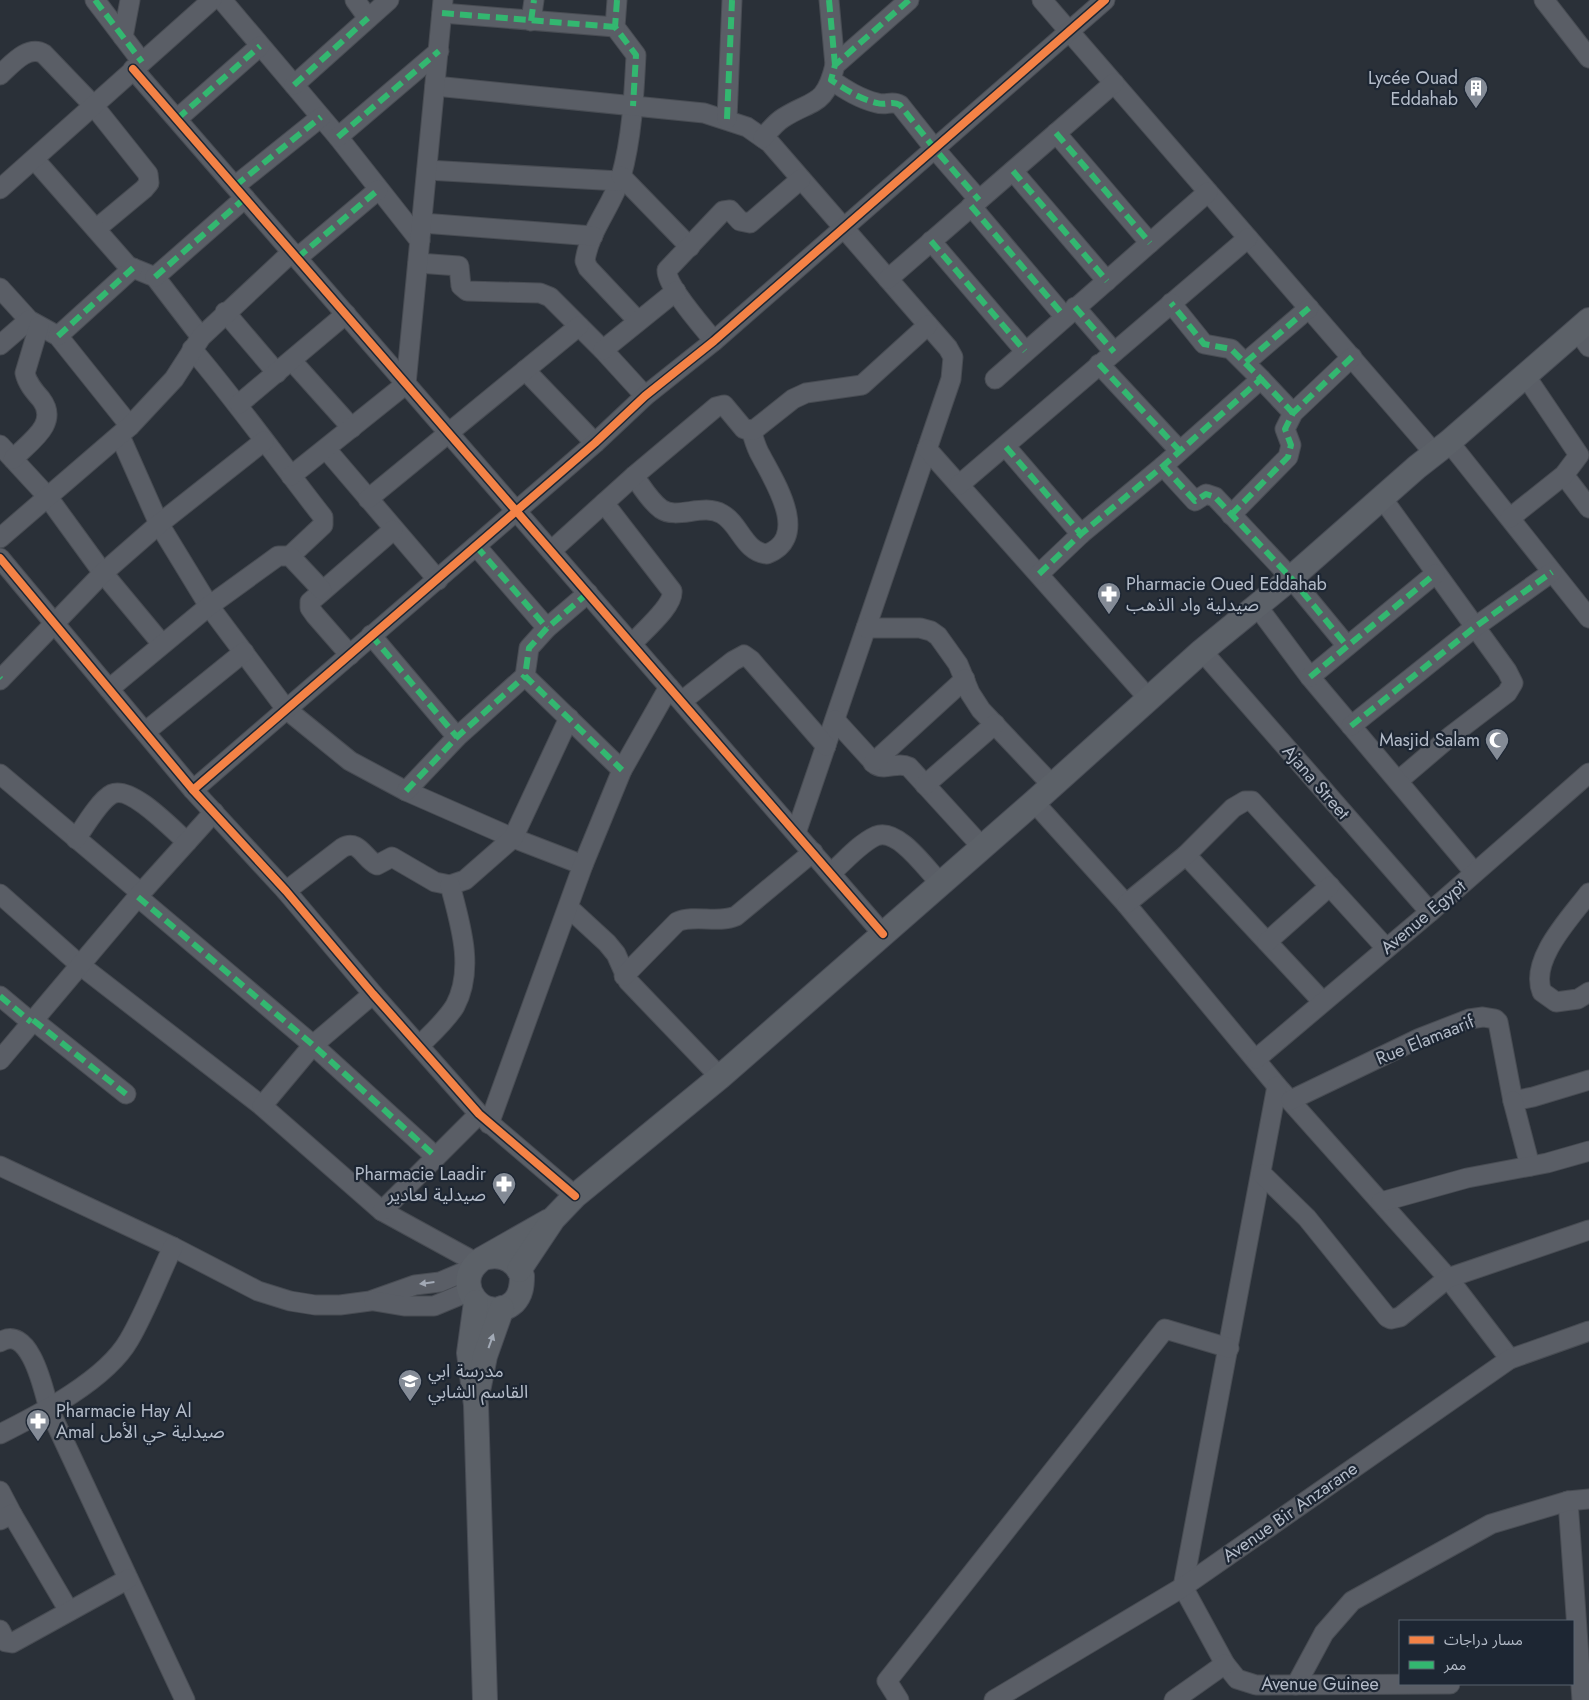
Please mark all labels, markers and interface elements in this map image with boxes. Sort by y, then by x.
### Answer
place label: Lycée Ouad Eddahab [1368,65,1458,112]
building icon: Lycée Ouad Eddahab [1463,75,1489,109]
place label: Pharmacie Oued Eddahab صيدلية واد الذهب [1126,571,1327,618]
pharmacy icon: Pharmacie Oued Eddahab صيدلية واد الذهب [1096,581,1122,615]
place label: Masjid Salam [1379,727,1480,753]
mosque icon: Masjid Salam [1484,727,1510,761]
street label: Ajana Street [1276,739,1356,826]
street label: Avenue Egypt [1375,873,1472,960]
street label: Rue Elamaarif [1372,1008,1479,1072]
place label: Pharmacie Laadir صيدلية لعادير [355,1161,487,1208]
pharmacy icon: Pharmacie Laadir صيدلية لعادير [491,1171,517,1205]
one-way arrow [419,1279,435,1287]
one-way arrow [488,1333,495,1348]
place label: مدرسة ابي القاسم الشابي [428,1358,528,1405]
school or university icon: مدرسة ابي القاسم الشابي [397,1368,423,1402]
place label: Pharmacie Hay Al Amal صيدلية حي الأمل [56,1398,225,1445]
pharmacy icon: Pharmacie Hay Al Amal صيدلية حي الأمل [25,1408,51,1442]
street label: Avenue Bir Anzarane [1217,1456,1363,1568]
legend [1399,1620,1574,1685]
text: مسار دراجات [1444,1629,1523,1651]
text: ممر [1443,1654,1467,1676]
street label: Avenue Guinee [1261,1671,1379,1697]

